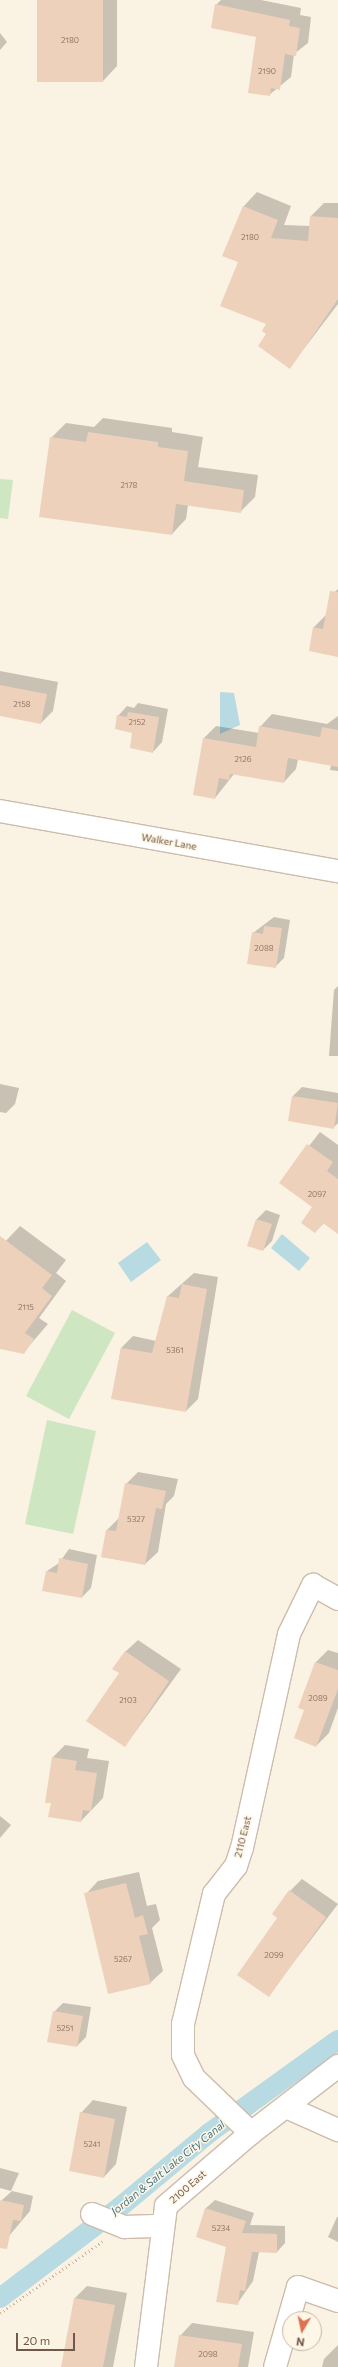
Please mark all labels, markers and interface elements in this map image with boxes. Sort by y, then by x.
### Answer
house number: 2180 [61,36,79,46]
house number: 2190 [258,67,276,77]
house number: 2180 [241,233,259,243]
house number: 2178 [121,481,137,491]
house number: 2158 [13,700,31,710]
house number: 2152 [129,718,145,728]
house number: 2126 [234,755,252,765]
street label: Walker Lane [140,831,198,853]
house number: 2088 [254,944,274,954]
house number: 2097 [308,1190,326,1200]
house number: 2115 [18,1303,34,1313]
house number: 5361 [166,1346,184,1356]
house number: 5327 [127,1515,145,1525]
house number: 2089 [308,1694,328,1704]
house number: 2103 [119,1696,137,1706]
street label: 2110 East [232,1815,254,1859]
house number: 2099 [264,1951,284,1961]
house number: 5267 [114,1955,132,1965]
house number: 5251 [56,2024,74,2034]
water label: Jordan & Salt Lake City Canal [108,2118,228,2218]
house number: 5241 [84,2140,100,2150]
street label: 2100 East [167,2168,209,2206]
house number: 5234 [212,2224,230,2234]
north arrow [282,2311,322,2351]
scale bar [18,2325,77,2351]
text: 20 m [23,2333,50,2347]
text: N [295,2335,305,2349]
house number: 2098 [198,2350,218,2360]

